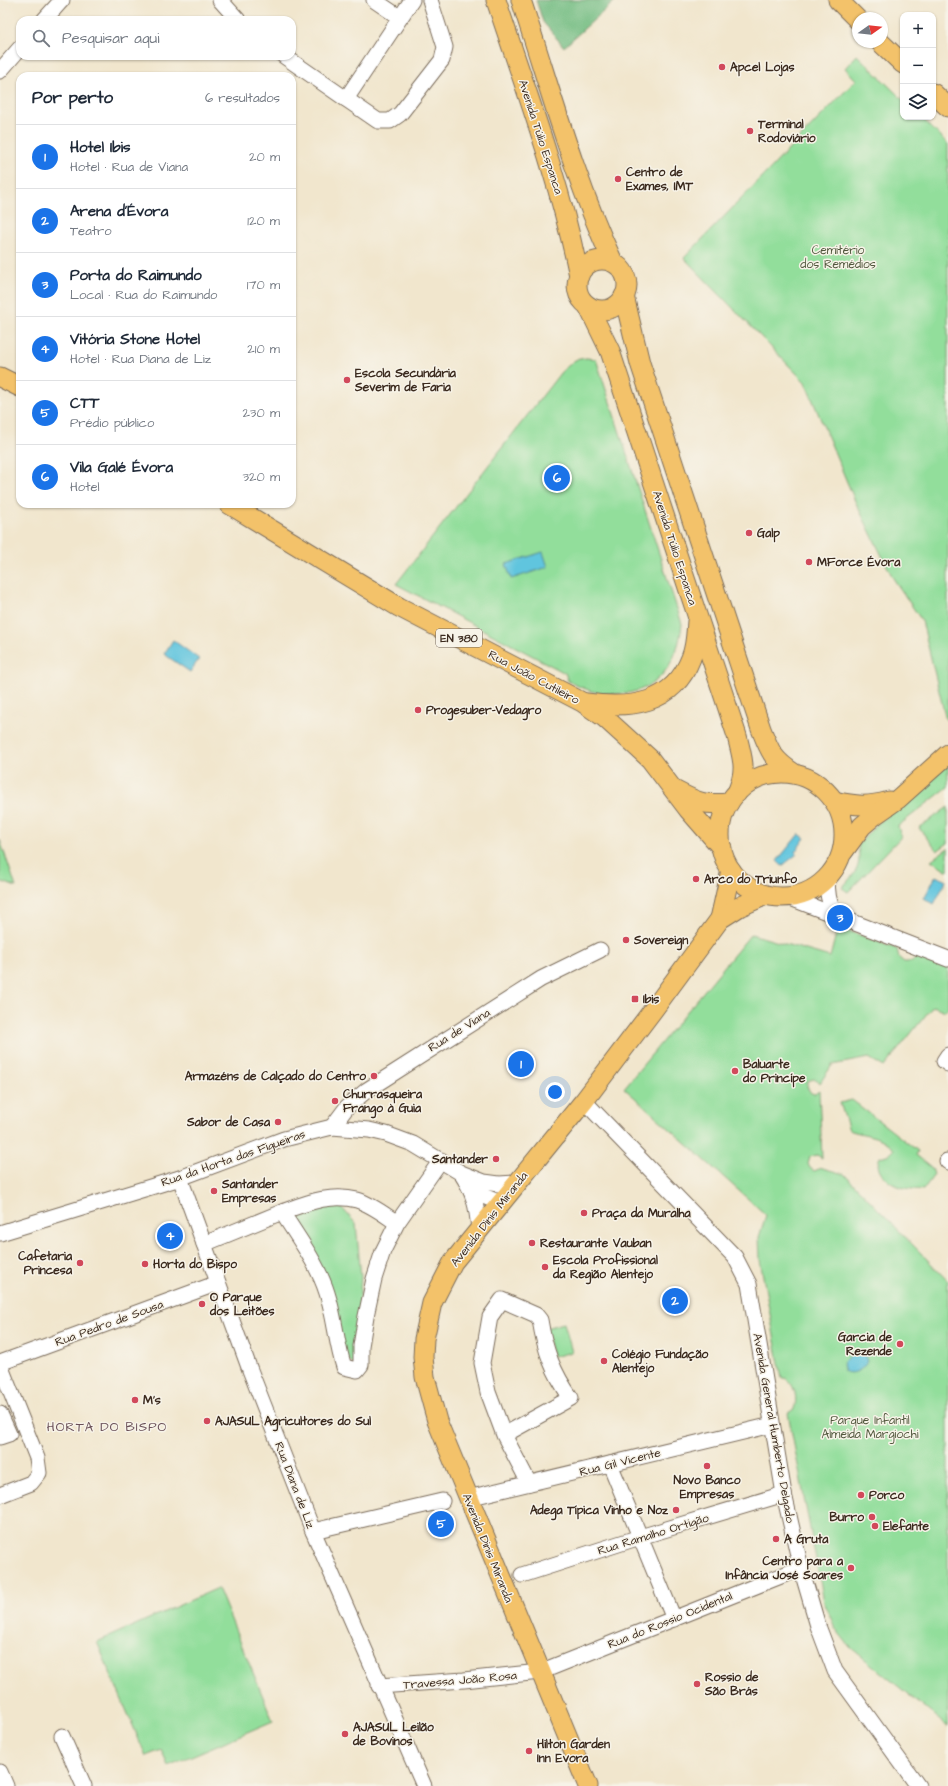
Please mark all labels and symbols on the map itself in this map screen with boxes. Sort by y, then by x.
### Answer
north arrow [852,12,888,48]
place label: Apcel Lojas [730,59,794,77]
marker: Apcel Lojas [717,62,727,72]
street label: Avenida Túlio Espanca [514,78,567,197]
place label: Terminal Rodoviário [757,116,816,147]
marker: Terminal Rodoviário [745,126,755,136]
place label: Centro de Exames, IMT [626,164,693,195]
marker: Centro de Exames, IMT [613,174,623,184]
park label: Cemitério dos Remédios [800,242,876,273]
place label: Escola Secundária Severim de Faria [354,365,457,396]
marker: Escola Secundária Severim de Faria [342,375,352,385]
pin: 6 [544,463,570,493]
street label: Avenida Túlio Espanca [648,489,701,608]
place label: Galp [757,525,780,543]
marker: Galp [744,528,754,538]
place label: MForce Évora [817,554,901,571]
marker: MForce Évora [804,557,814,567]
road number: EN 380 [436,629,482,647]
street label: Rua João Cutileiro [485,646,583,709]
place label: Progesuber-Vedagro [426,702,541,721]
marker: Progesuber-Vedagro [413,705,423,715]
place label: Arco do Triunfo [704,871,797,888]
marker: Arco do Triunfo [691,874,701,884]
pin: 3 [827,903,853,933]
place label: Sovereign [633,932,688,951]
marker: Sovereign [621,935,631,945]
place label: Ibis [643,991,659,1008]
marker: Ibis [630,994,640,1004]
street label: Rua de Viana [425,1005,494,1056]
pin: 1 [508,1049,534,1079]
place label: Baluarte do Princípe [742,1056,806,1088]
marker: Baluarte do Princípe [730,1066,740,1076]
place label: Armazéns de Calçado do Centro [185,1068,366,1085]
marker: Armazéns de Calçado do Centro [369,1071,379,1081]
your location [545,1082,565,1102]
place label: Churrasqueira Frango à Guia [343,1086,423,1119]
marker: Churrasqueira Frango à Guia [330,1096,340,1106]
place label: Sabor de Casa [186,1114,271,1131]
marker: Sabor de Casa [273,1117,283,1127]
street label: Rua da Horta das Figueiras [159,1126,308,1192]
place label: Santander [431,1151,488,1168]
marker: Santander [491,1154,501,1164]
street label: Avenida Dinis Miranda [447,1168,532,1270]
place label: Santander Empresas [221,1176,278,1208]
marker: Santander Empresas [209,1186,219,1196]
place label: Praça da Muralha [592,1205,692,1222]
marker: Praça da Muralha [579,1208,589,1218]
pin: 4 [157,1221,183,1251]
place label: Restaurante Vauban [540,1235,652,1252]
marker: Restaurante Vauban [527,1238,537,1248]
place label: Cafetaria Princesa [18,1248,73,1279]
place label: Escola Profissional da Região Alentejo [552,1252,658,1285]
place label: Horta do Bispo [153,1256,237,1274]
marker: Cafetaria Princesa [75,1258,85,1268]
marker: Horta do Bispo [140,1259,150,1269]
marker: Escola Profissional da Região Alentejo [540,1262,550,1272]
pin: 2 [662,1286,688,1316]
place label: O Parque dos Leitões [209,1289,274,1320]
street label: Rua Pedro de Sousa [53,1296,166,1351]
marker: O Parque dos Leitões [197,1299,207,1309]
place label: Garcia de Rezende [838,1329,893,1360]
street label: Avenida General Humberto Delgado [747,1332,799,1525]
marker: Garcia de Rezende [895,1339,905,1349]
place label: Colégio Fundação Alentejo [612,1346,709,1378]
marker: Colégio Fundação Alentejo [599,1356,609,1366]
place label: M's [143,1392,161,1409]
marker: M's [130,1395,140,1405]
park label: Parque Infantil Almeida Margiochi [821,1412,919,1444]
place label: AJASUL Agricultores do Sul [215,1413,371,1432]
marker: AJASUL Agricultores do Sul [202,1416,212,1426]
district label: HORTA DO BISPO [47,1418,167,1436]
street label: Rua Diana de Liz [270,1439,319,1531]
street label: Rua Gil Vicente [578,1444,663,1481]
marker: Novo Banco Empresas [702,1461,712,1471]
place label: Novo Banco Empresas [673,1472,741,1504]
place label: Porco [869,1487,905,1504]
marker: Porco [856,1490,866,1500]
street label: Avenida Dinis Miranda [458,1491,517,1605]
place label: Adega Típica Vinho e Noz [530,1502,669,1521]
marker: Adega Típica Vinho e Noz [671,1505,681,1515]
pin: 5 [428,1509,454,1539]
street label: Rua Ramalho Ortigão [595,1509,711,1560]
place label: Burro [829,1509,864,1526]
marker: Burro [867,1512,877,1522]
place label: Elefante [883,1518,930,1535]
marker: Elefante [870,1521,880,1531]
place label: A Gruta [784,1531,829,1548]
marker: A Gruta [771,1534,781,1544]
place label: Centro para a Infância José Soares [726,1553,844,1584]
marker: Centro para a Infância José Soares [846,1563,856,1573]
street label: Rua do Rossio Ocidental [605,1588,735,1653]
street label: Travessa João Rosa [402,1667,518,1694]
place label: Rossio de São Brás [704,1669,759,1700]
marker: Rossio de São Brás [692,1679,702,1689]
place label: AJASUL Leilão de Bovinos [352,1719,434,1750]
marker: AJASUL Leilão de Bovinos [340,1729,350,1739]
place label: Hilton Garden Inn Evora [537,1736,610,1767]
marker: Hilton Garden Inn Evora [524,1746,534,1756]

